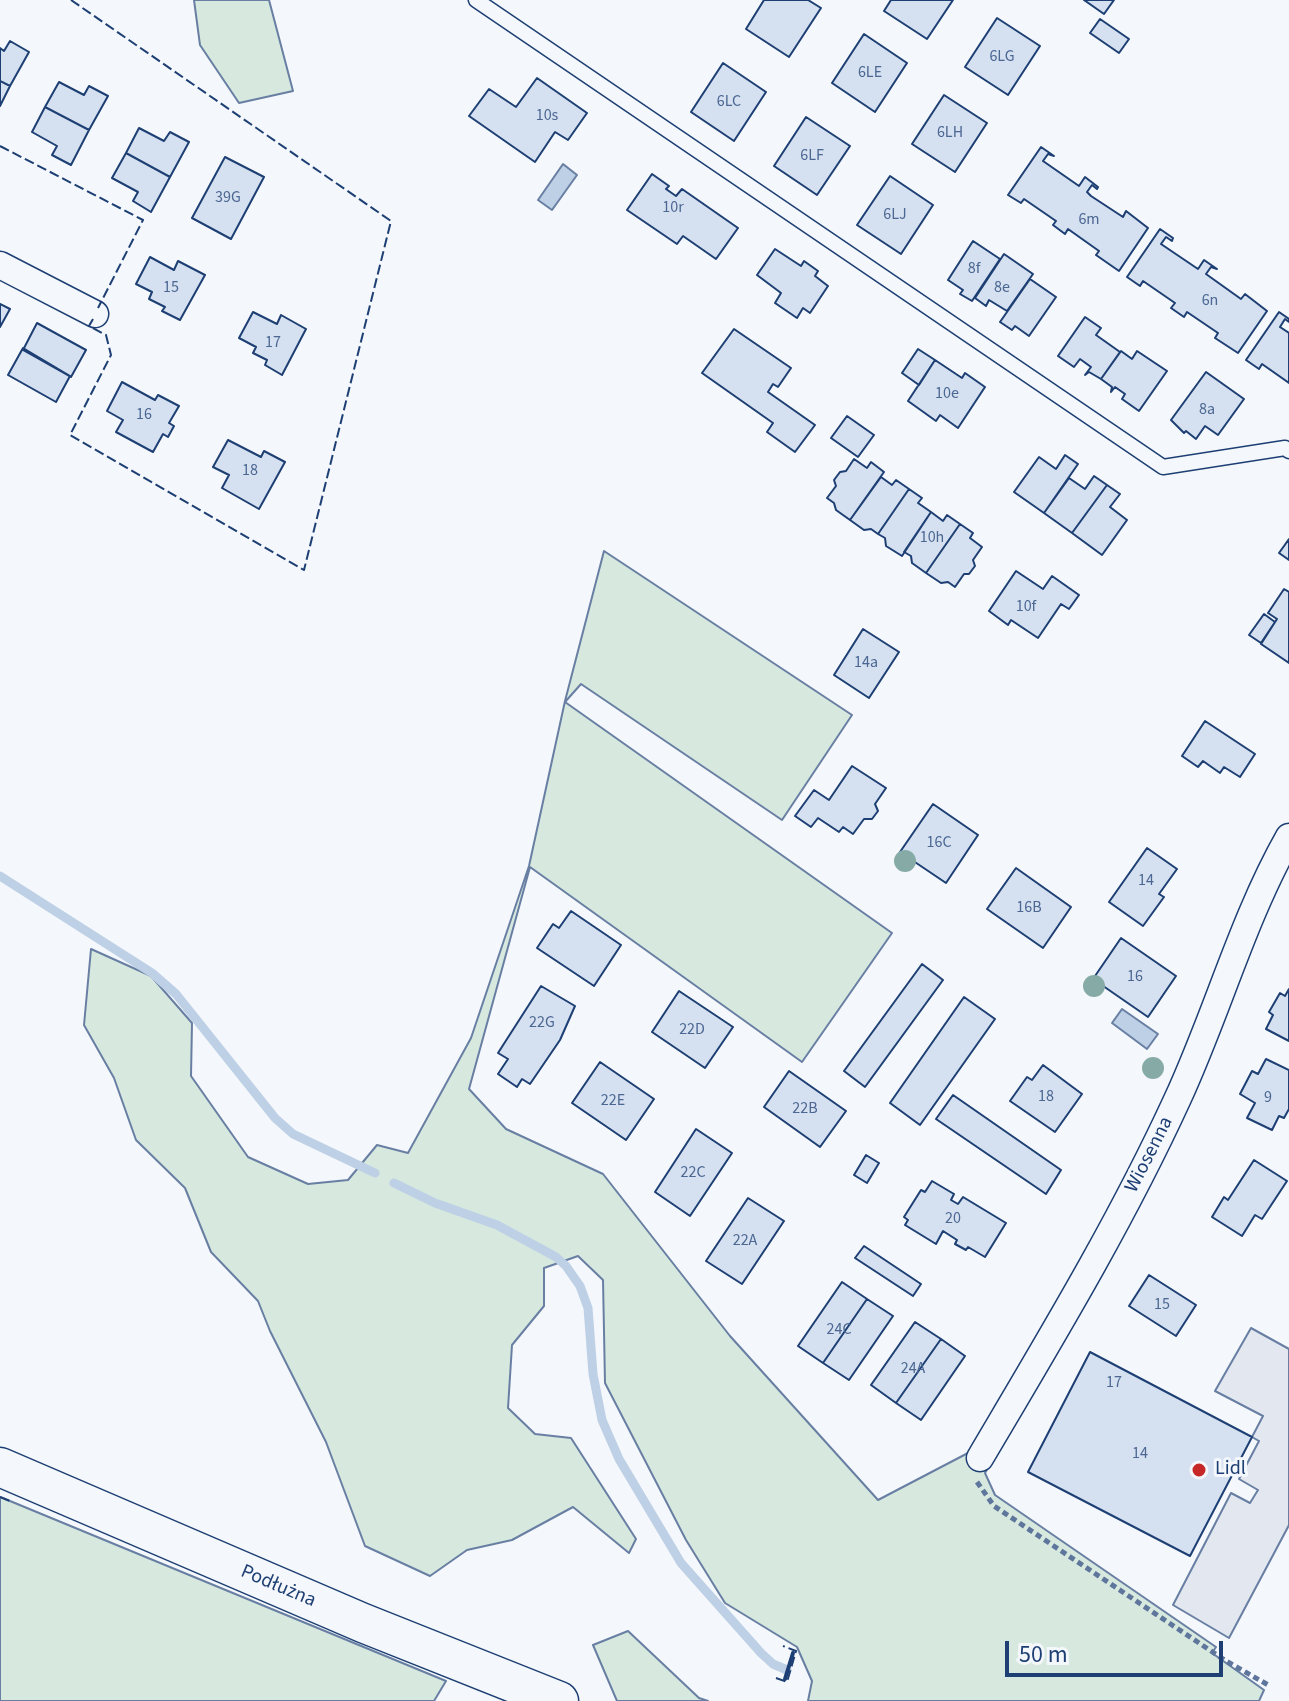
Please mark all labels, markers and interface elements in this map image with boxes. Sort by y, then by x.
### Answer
house number: 6LG [989,47,1015,67]
house number: 6LE [858,63,882,83]
house number: 6LC [717,92,741,112]
house number: 10s [536,106,558,126]
house number: 6LH [937,123,963,143]
house number: 6LF [800,146,824,166]
house number: 39G [215,188,241,208]
house number: 10r [662,198,684,218]
house number: 6LJ [883,205,907,225]
house number: 6m [1078,210,1100,230]
house number: 8f [968,259,980,279]
house number: 15 [163,278,179,298]
house number: 8e [994,278,1010,298]
house number: 6n [1202,291,1218,311]
house number: 17 [265,333,281,353]
house number: 10e [935,384,959,404]
house number: 8a [1199,400,1215,420]
house number: 16 [136,405,152,425]
house number: 18 [242,461,258,481]
house number: 10h [920,528,944,548]
house number: 10f [1016,597,1036,617]
house number: 14a [854,653,878,673]
house number: 16C [926,833,952,853]
house number: 14 [1138,871,1154,891]
house number: 16B [1016,898,1042,918]
house number: 16 [1127,967,1143,987]
house number: 22G [529,1013,555,1033]
house number: 22D [679,1020,705,1040]
house number: 18 [1038,1087,1054,1107]
house number: 9 [1264,1088,1272,1108]
house number: 22E [601,1091,625,1111]
house number: 22B [792,1099,818,1119]
street label: Wiosenna [1121,1113,1179,1197]
house number: 22C [680,1163,706,1183]
house number: 20 [945,1209,961,1229]
house number: 22A [733,1231,757,1251]
house number: 15 [1154,1295,1170,1315]
house number: 24C [826,1320,852,1340]
house number: 24A [901,1359,925,1379]
house number: 17 [1106,1373,1122,1393]
house number: 14 [1132,1444,1148,1464]
place label: Lidl [1215,1458,1246,1482]
marker: Lidl [1190,1461,1208,1479]
street label: Podłużna [237,1560,319,1614]
scale bar [1009,1625,1227,1675]
text: 50 m [1019,1637,1068,1672]

